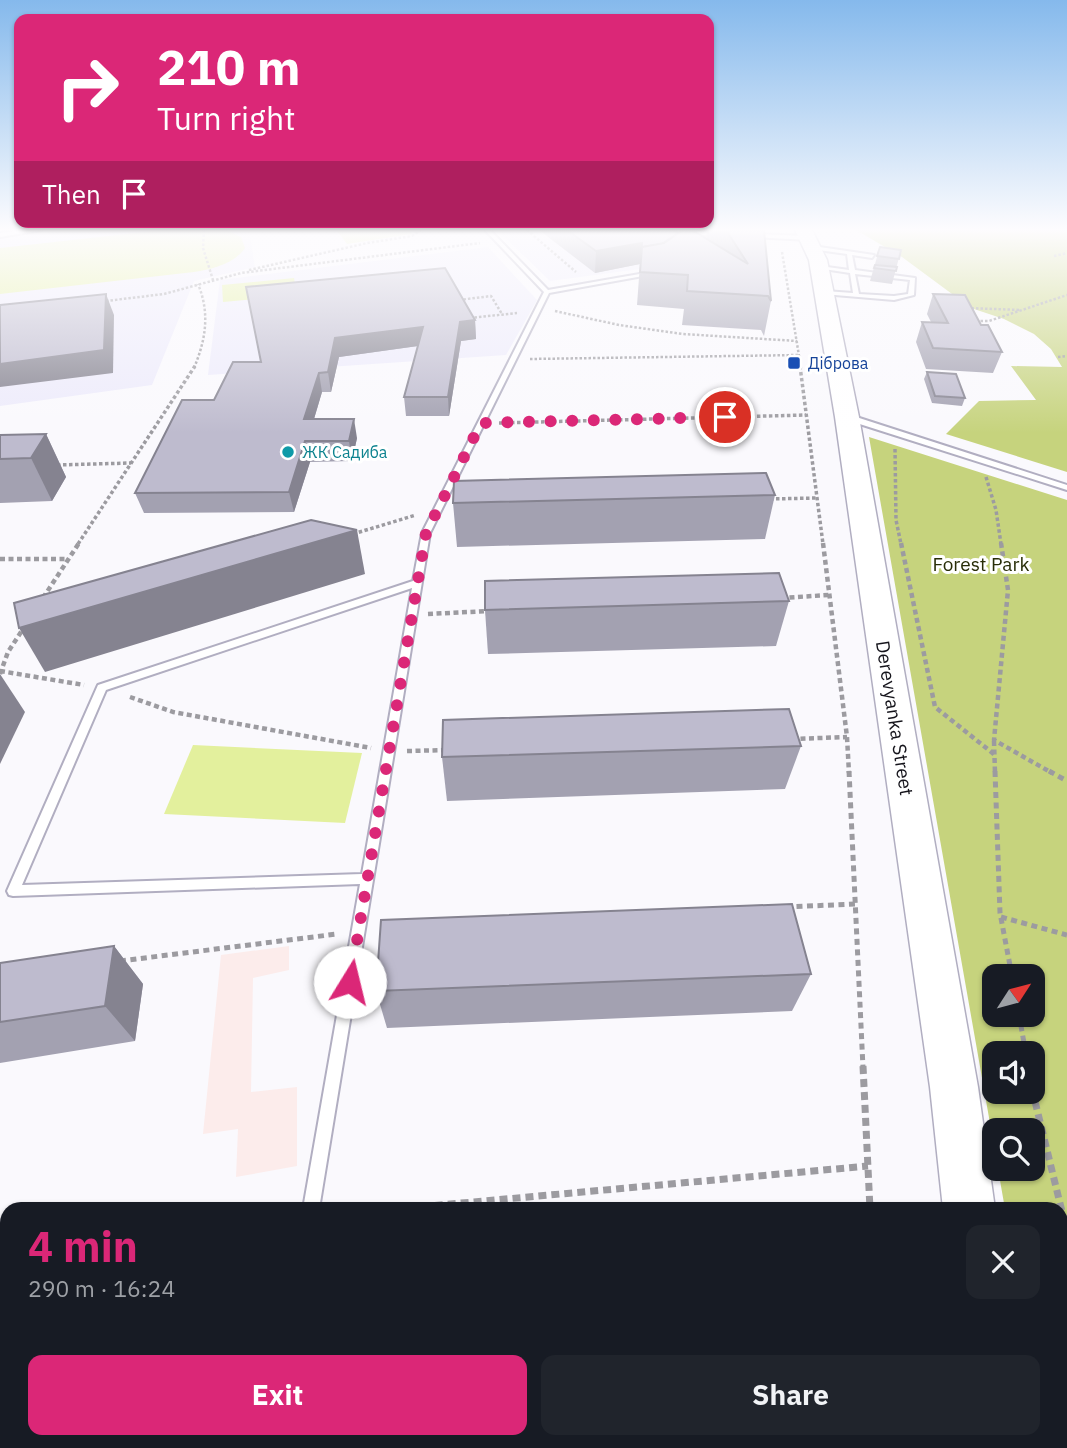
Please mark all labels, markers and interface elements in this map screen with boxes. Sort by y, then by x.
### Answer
text: 210 m [157,35,301,98]
icon: right [42,42,133,133]
text: Turn right [157,97,295,139]
icon: arrive [115,175,153,213]
text: Then [42,177,101,211]
place label: Діброва [808,353,869,373]
marker: Діброва [786,355,802,371]
pin [695,387,755,447]
icon: arrive [706,398,744,436]
place label: ЖК Садиба [302,442,388,462]
marker: ЖК Садиба [280,444,296,460]
park label: Forest Park [933,552,1029,576]
street label: Derevyanka Street [871,639,919,797]
position arrow [313,945,387,1019]
north arrow [982,964,1045,1027]
map controls [982,964,1045,1181]
button: sound [982,1041,1045,1104]
button: search [982,1118,1045,1181]
text: 4 min [28,1219,138,1274]
button: close [966,1225,1040,1299]
text: 290 m · 16:24 [28,1273,175,1303]
button: Exit [28,1355,527,1435]
button: Share [541,1355,1040,1435]

